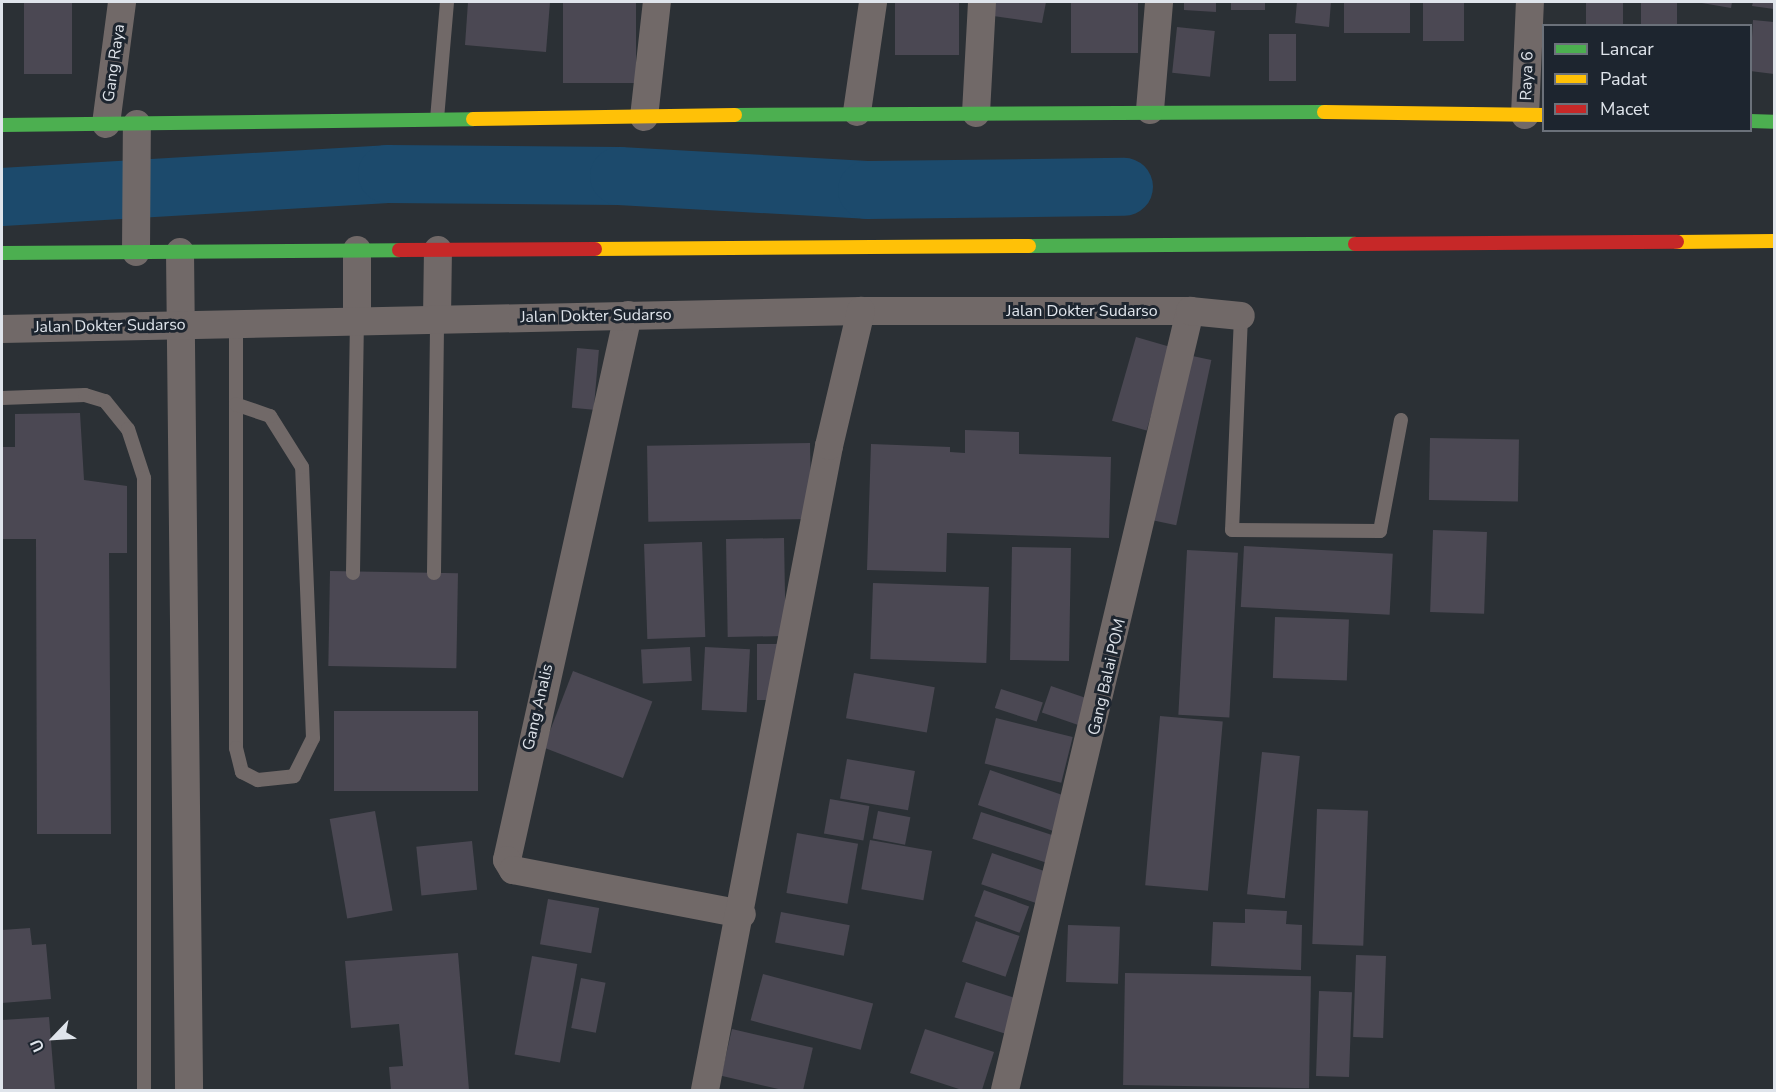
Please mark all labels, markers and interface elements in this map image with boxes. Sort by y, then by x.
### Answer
street label: Gang Raya [99,23,129,103]
legend [1542,24,1752,132]
text: Lancar [1600,37,1654,61]
street label: Raya 6 [1517,51,1537,101]
text: Padat [1600,67,1647,91]
text: Macet [1600,97,1649,121]
street label: Jalan Dokter Sudarso [1006,301,1158,321]
street label: Jalan Dokter Sudarso [520,305,672,327]
street label: Jalan Dokter Sudarso [34,315,186,337]
street label: Gang Balai POM [1084,617,1130,737]
street label: Gang Analis [519,662,557,752]
north arrow [24,1008,84,1068]
text: U [25,1036,50,1056]

